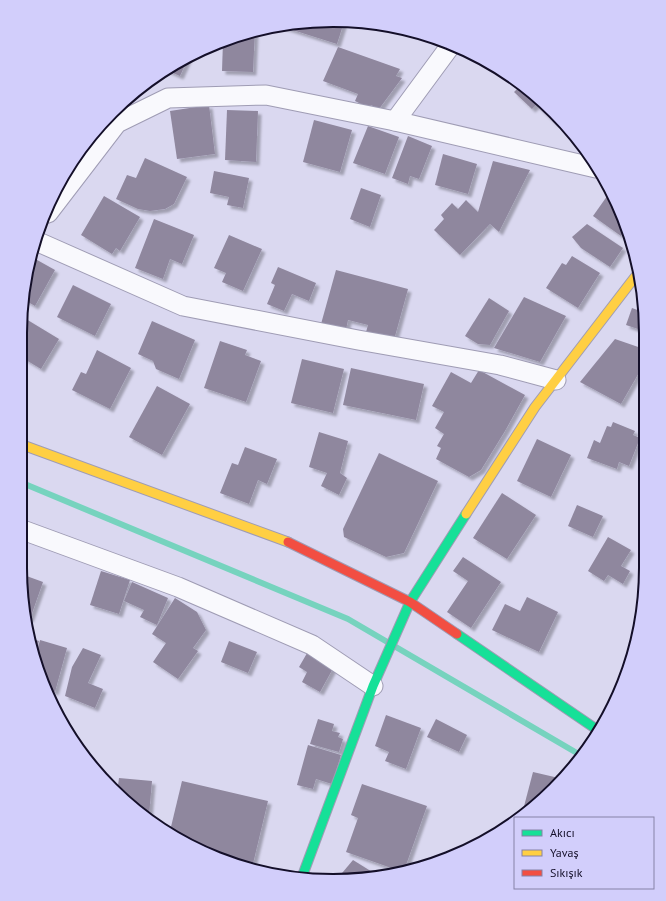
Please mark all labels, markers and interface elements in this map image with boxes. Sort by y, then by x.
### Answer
legend [514,817,654,889]
text: Akıcı [550,825,575,840]
text: Yavaş [550,845,579,860]
text: Sıkışık [550,865,583,880]

